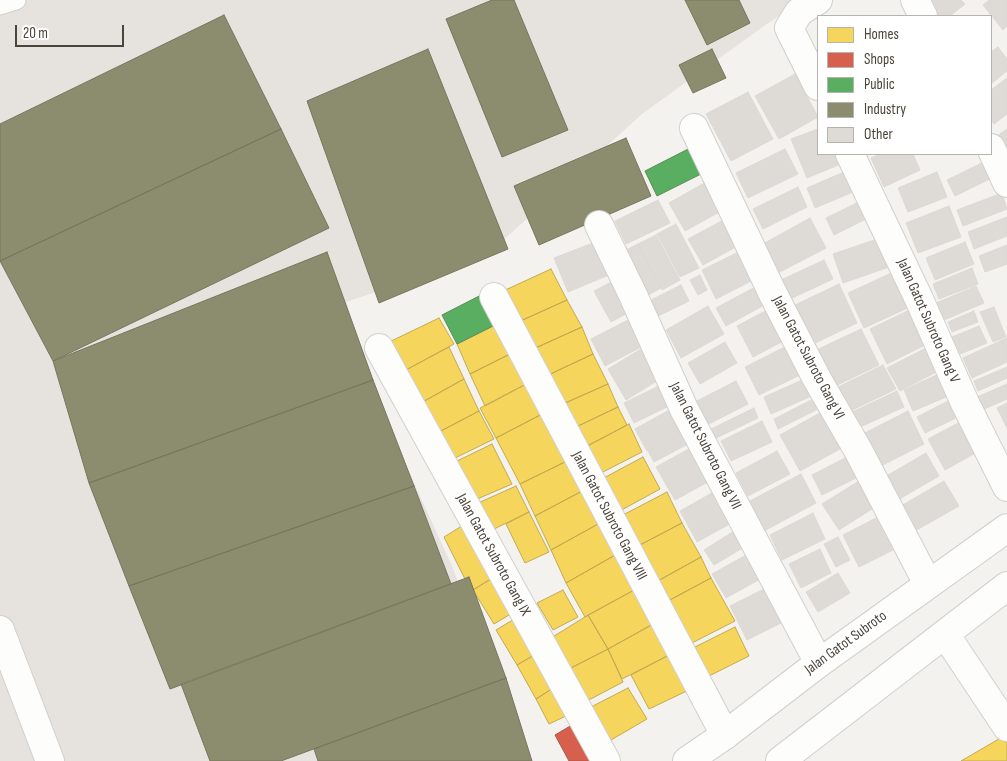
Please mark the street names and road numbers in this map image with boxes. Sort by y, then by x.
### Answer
street label: Jalan Gatot Subroto Gang V [893,256,963,386]
street label: Jalan Gatot Subroto Gang VI [768,293,848,423]
street label: Jalan Gatot Subroto Gang VII [665,379,745,513]
street label: Jalan Gatot Subroto Gang VIII [567,449,651,583]
street label: Jalan Gatot Subroto Gang IX [452,491,534,619]
street label: Jalan Gatot Subroto [802,607,890,679]

